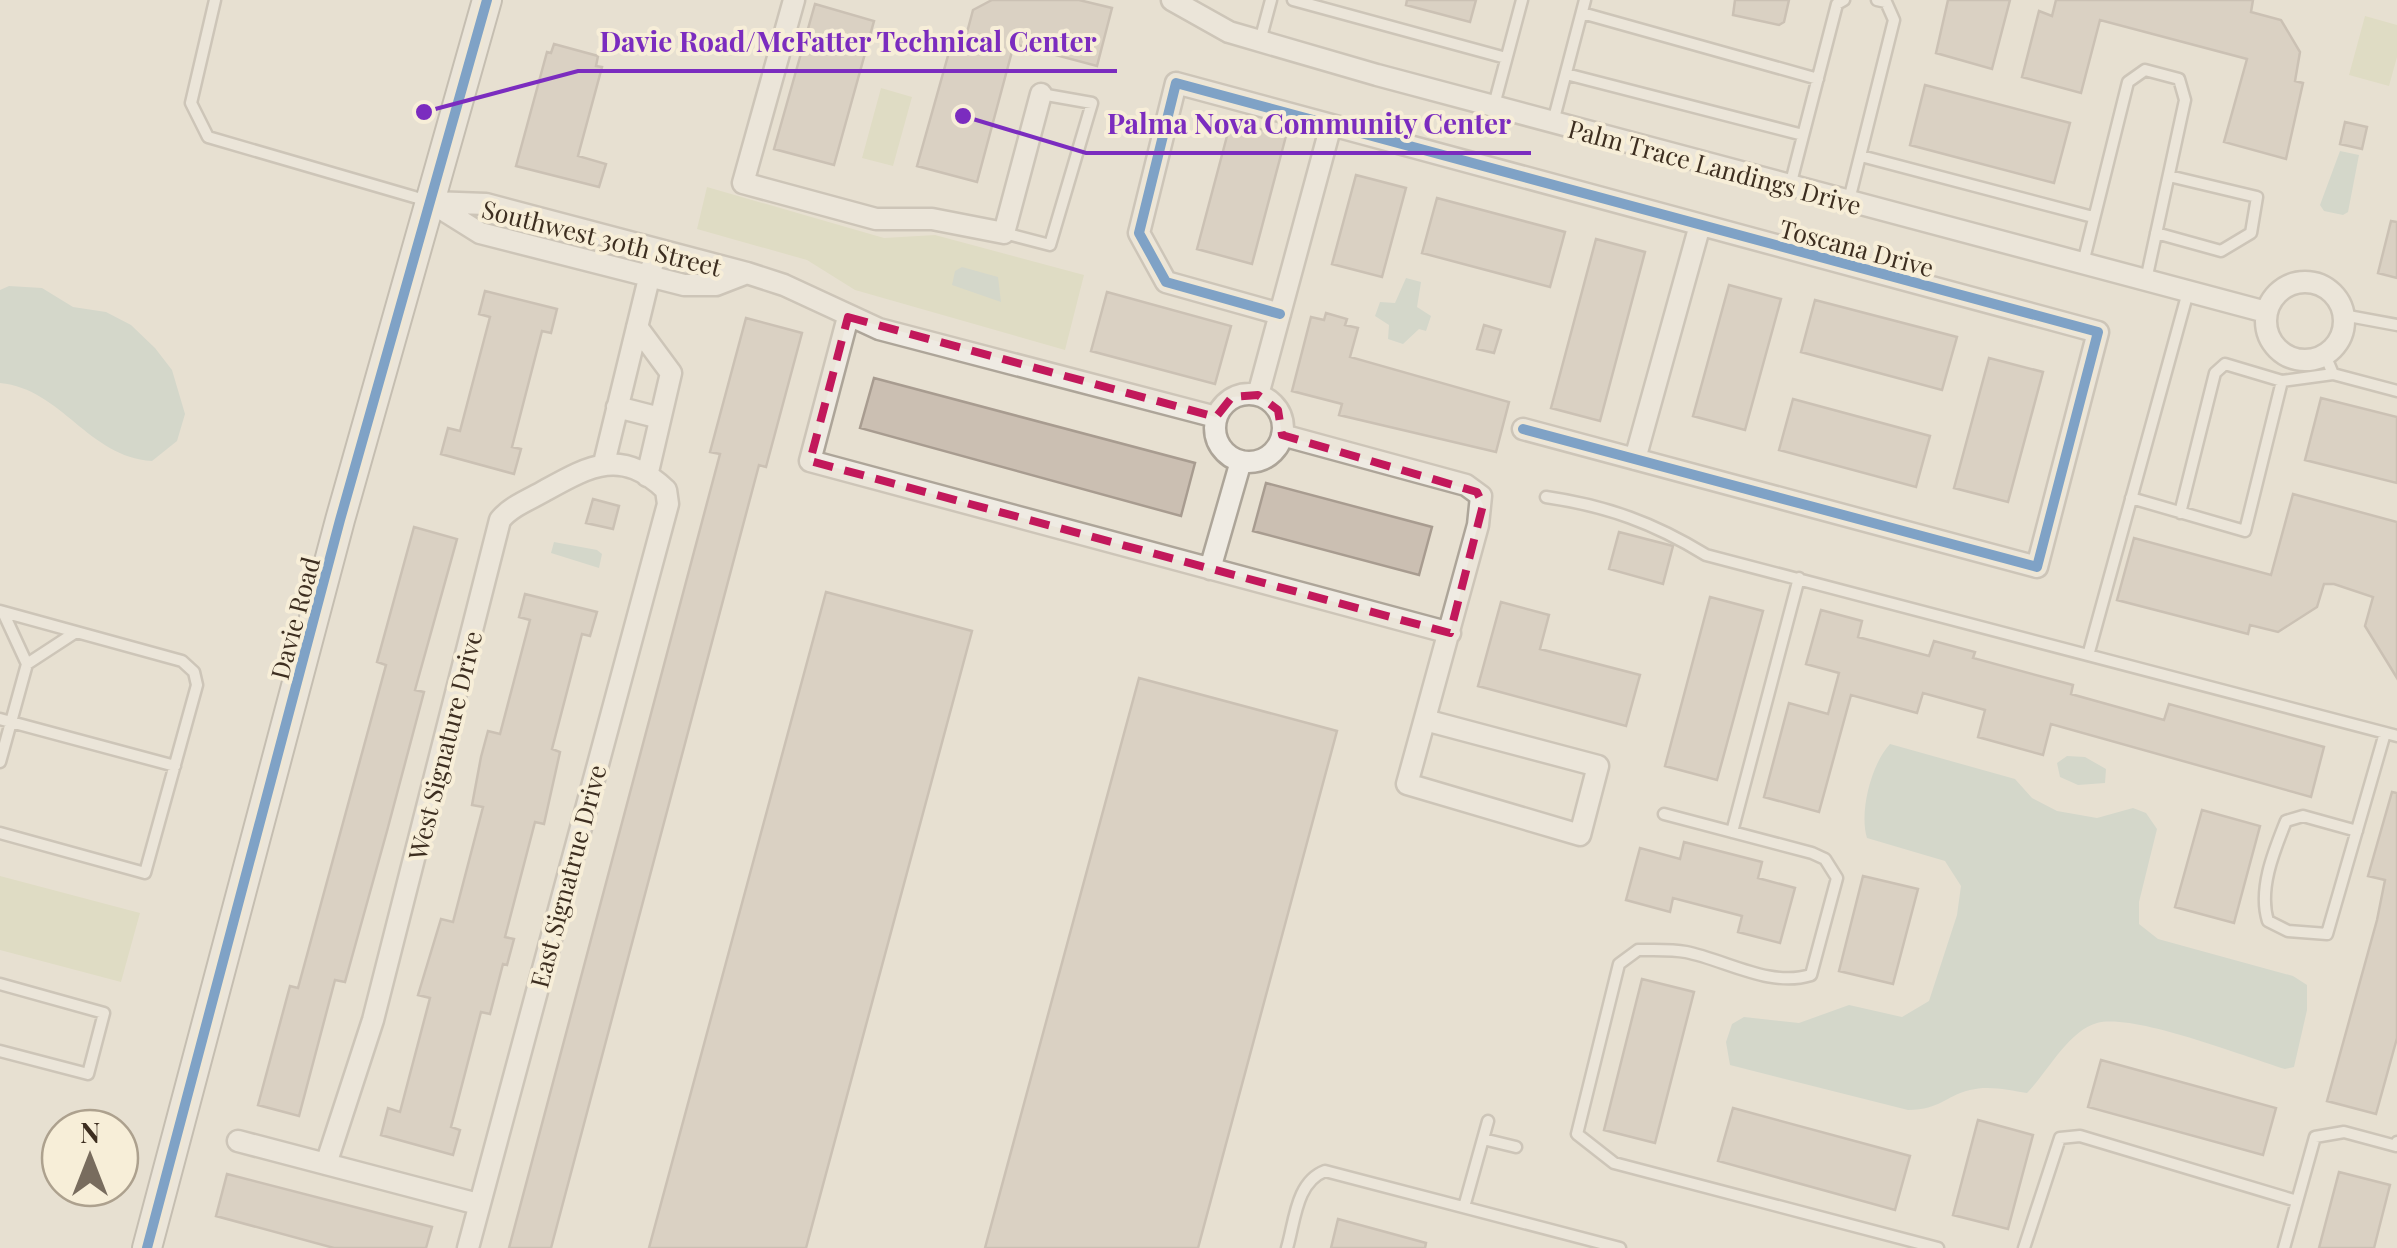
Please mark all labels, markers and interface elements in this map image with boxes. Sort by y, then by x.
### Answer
callout: Davie Road/McFatter Technical Center [578,13,1117,71]
text: Davie Road/McFatter Technical Center [600,22,1096,59]
callout: Palma Nova Community Center [1086,95,1531,153]
text: Palma Nova Community Center [1107,104,1511,141]
street label: Palm Trace Landings Drive [1565,111,1865,221]
street label: Southwest 30th Street [479,191,726,283]
street label: Toscana Drive [1776,211,1938,283]
street label: Davie Road [262,553,326,683]
street label: West Signature Drive [399,627,488,864]
street label: East Signatrue Drive [521,761,613,991]
north arrow [40,1108,140,1208]
text: N [80,1113,100,1150]

